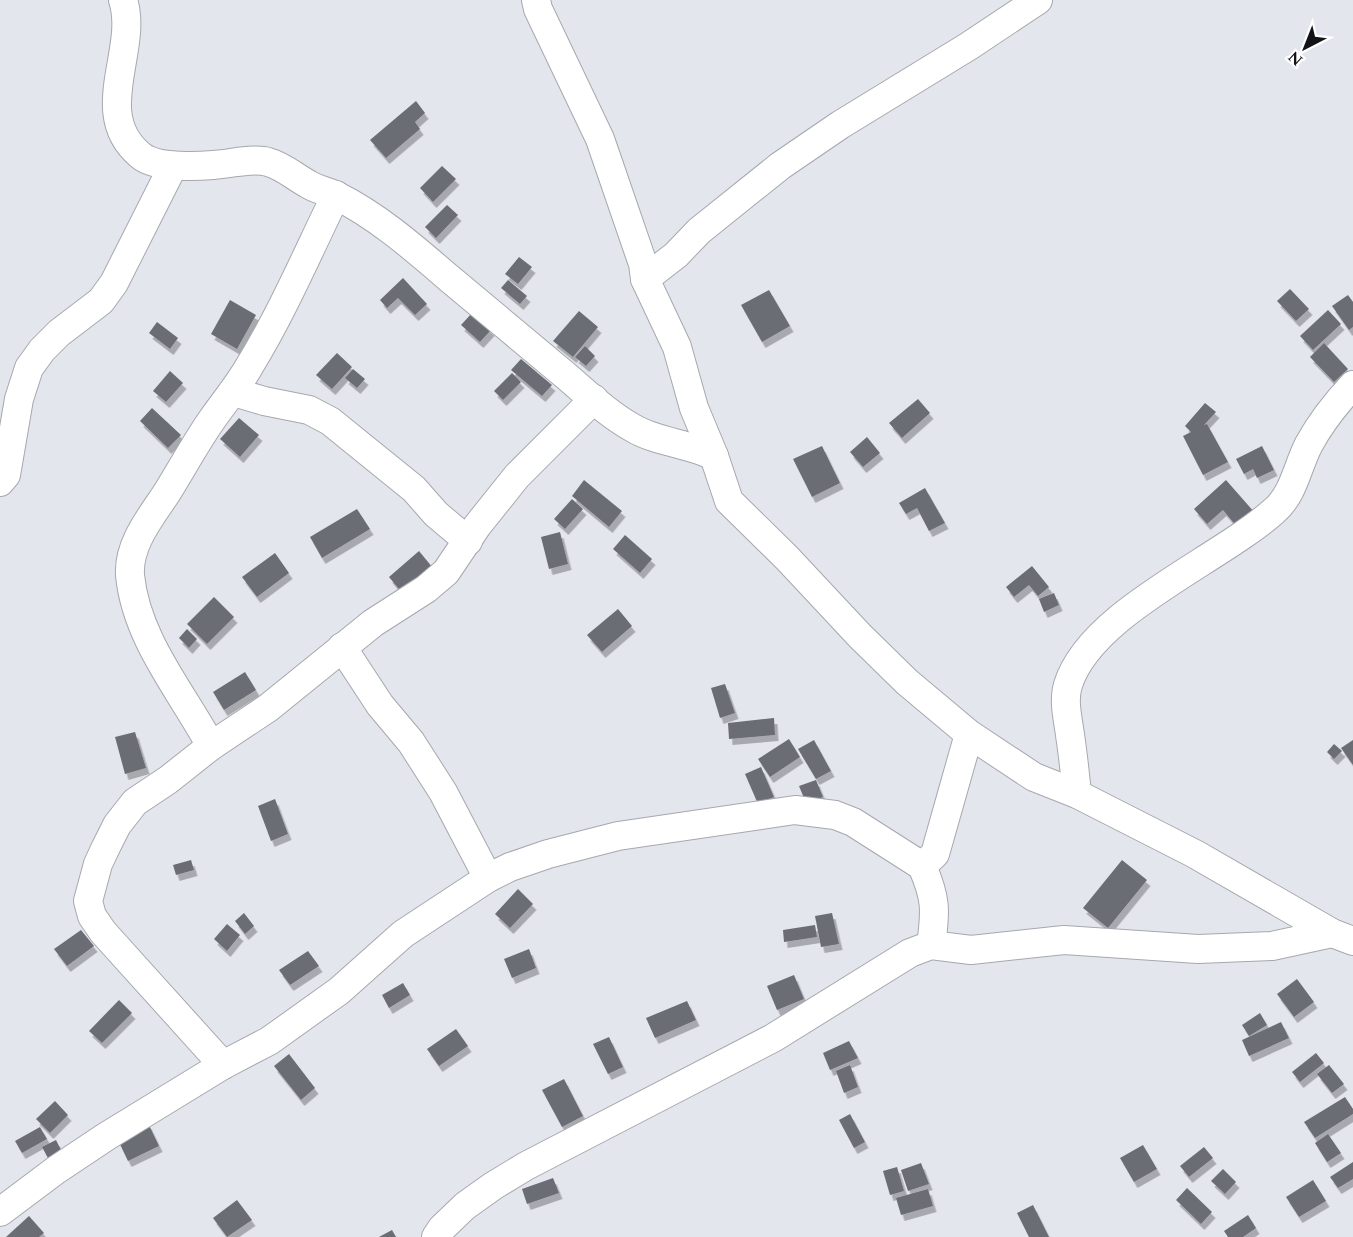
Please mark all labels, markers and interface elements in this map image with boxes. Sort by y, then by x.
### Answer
north arrow [1275,18,1335,78]
text: N [1283,45,1309,72]

